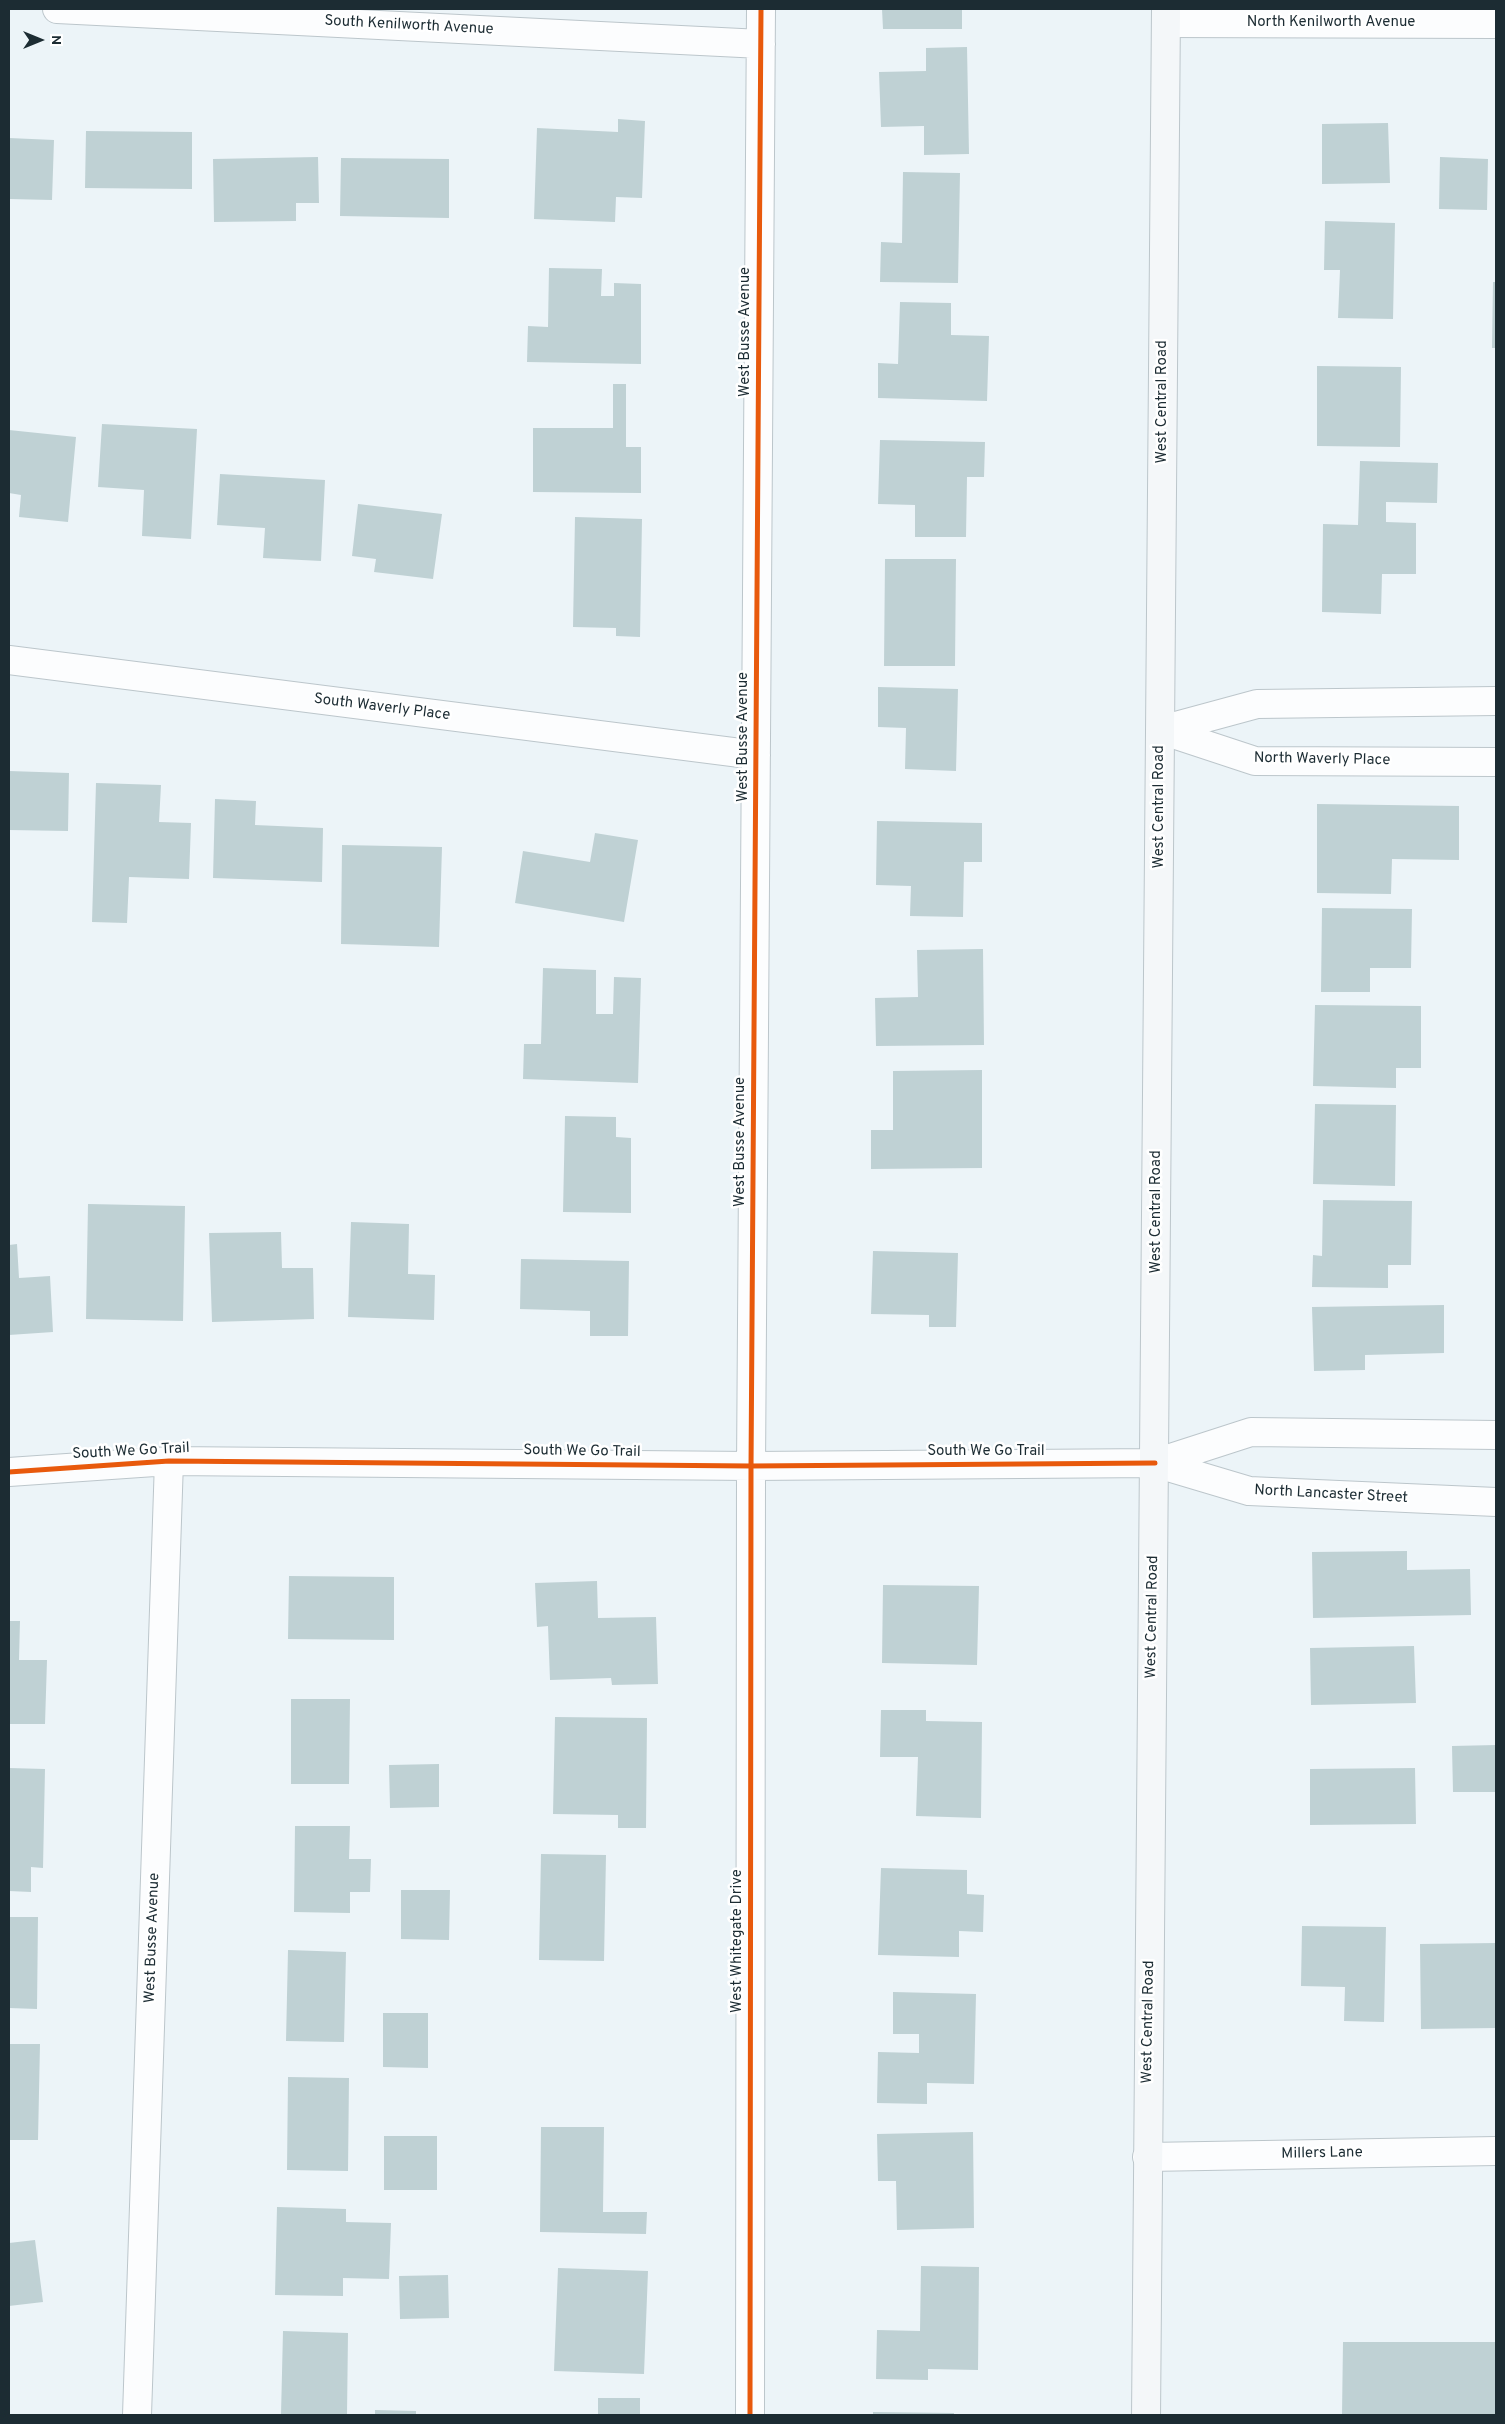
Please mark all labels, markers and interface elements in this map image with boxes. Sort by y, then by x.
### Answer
street label: South Kenilworth Avenue [324,13,494,39]
street label: North Kenilworth Avenue [1247,14,1415,32]
north arrow [15,15,65,65]
text: N [47,35,64,45]
street label: West Busse Avenue [737,267,755,397]
street label: West Central Road [1154,340,1172,464]
street label: West Busse Avenue [735,672,753,802]
street label: South Waverly Place [313,691,451,725]
street label: West Central Road [1151,745,1169,869]
street label: North Waverly Place [1254,750,1390,770]
street label: West Busse Avenue [732,1077,750,1207]
street label: West Central Road [1148,1150,1166,1274]
street label: South We Go Trail [72,1440,190,1464]
street label: South We Go Trail [523,1442,641,1462]
street label: South We Go Trail [927,1443,1045,1461]
street label: North Lancaster Street [1254,1482,1408,1508]
street label: West Central Road [1143,1555,1163,1679]
street label: West Whitegate Drive [729,1869,747,2013]
street label: West Busse Avenue [142,1873,164,2003]
street label: West Central Road [1139,1960,1159,2084]
street label: Millers Lane [1281,2144,1363,2164]

